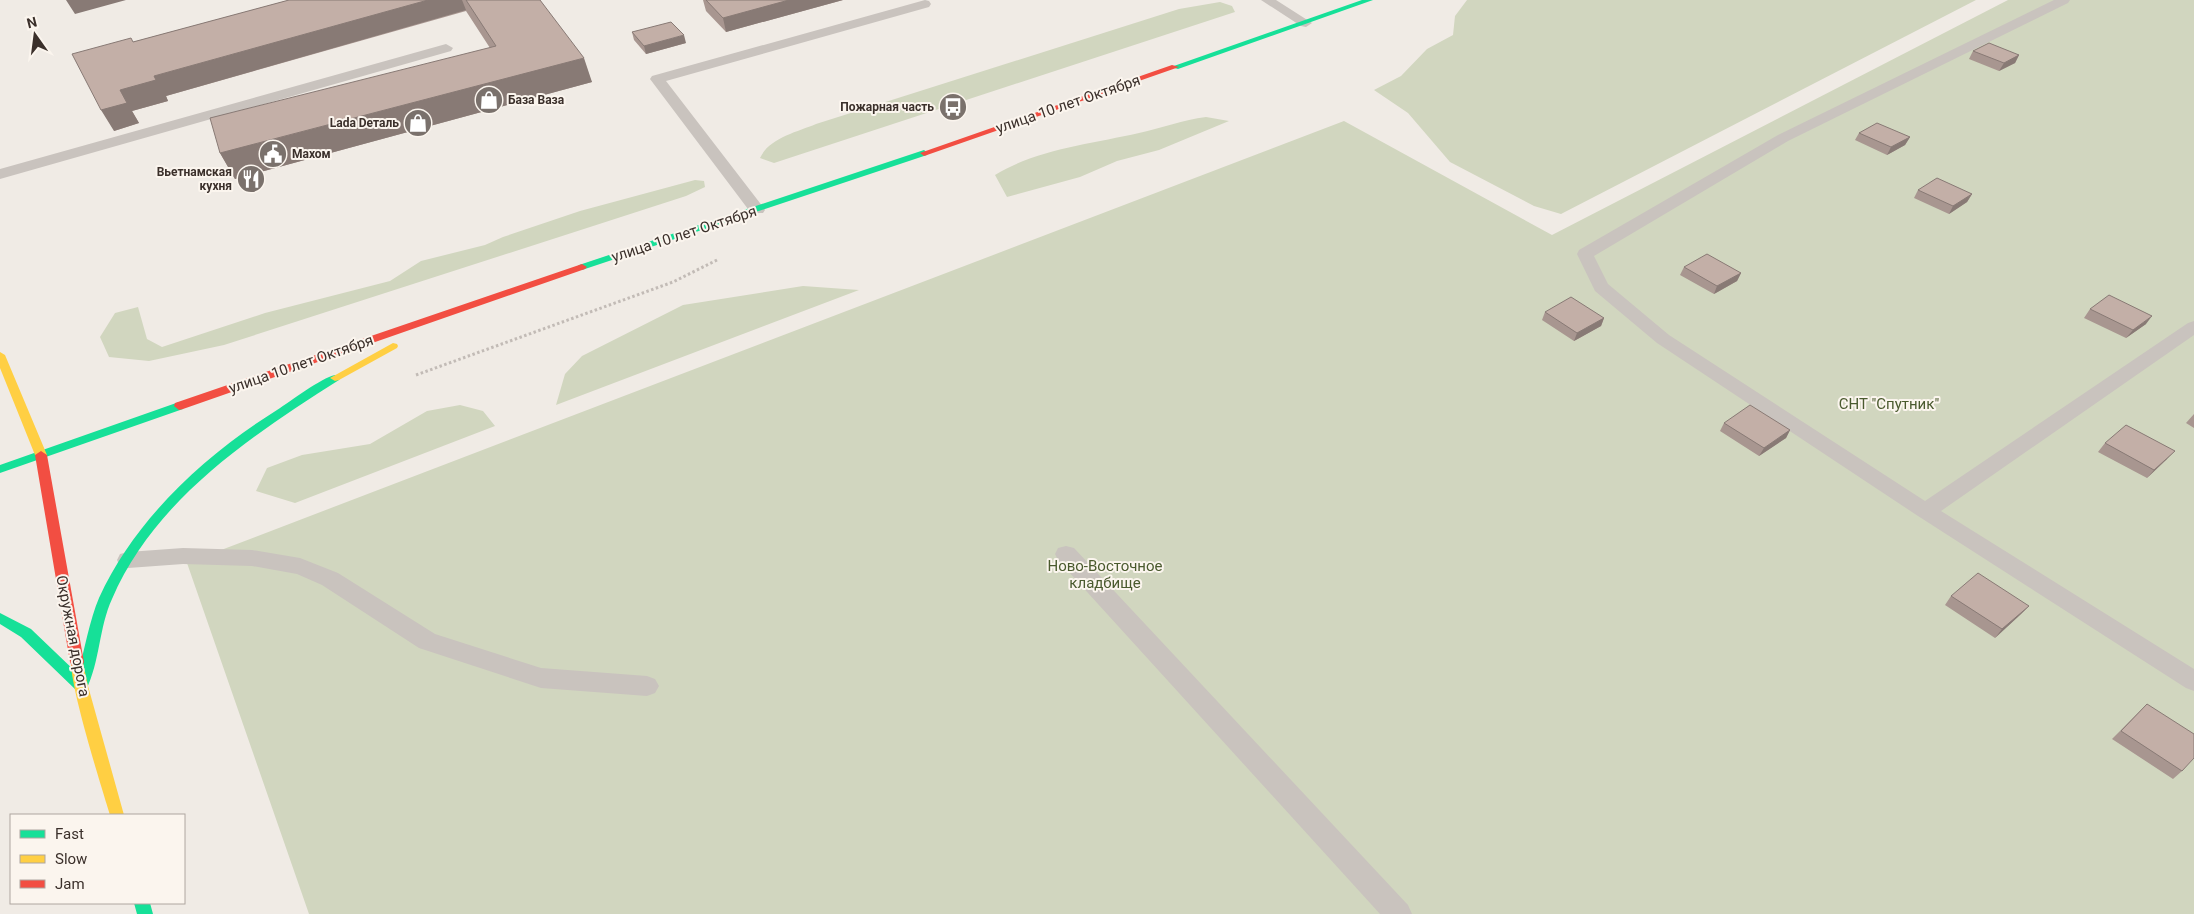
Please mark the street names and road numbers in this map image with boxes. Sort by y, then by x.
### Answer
street label: улица 10 лет Октября [993,71,1143,137]
street label: улица 10 лет Октября [609,202,759,266]
street label: улица 10 лет Октября [226,331,376,397]
street label: Окружная дорога [52,574,94,698]

